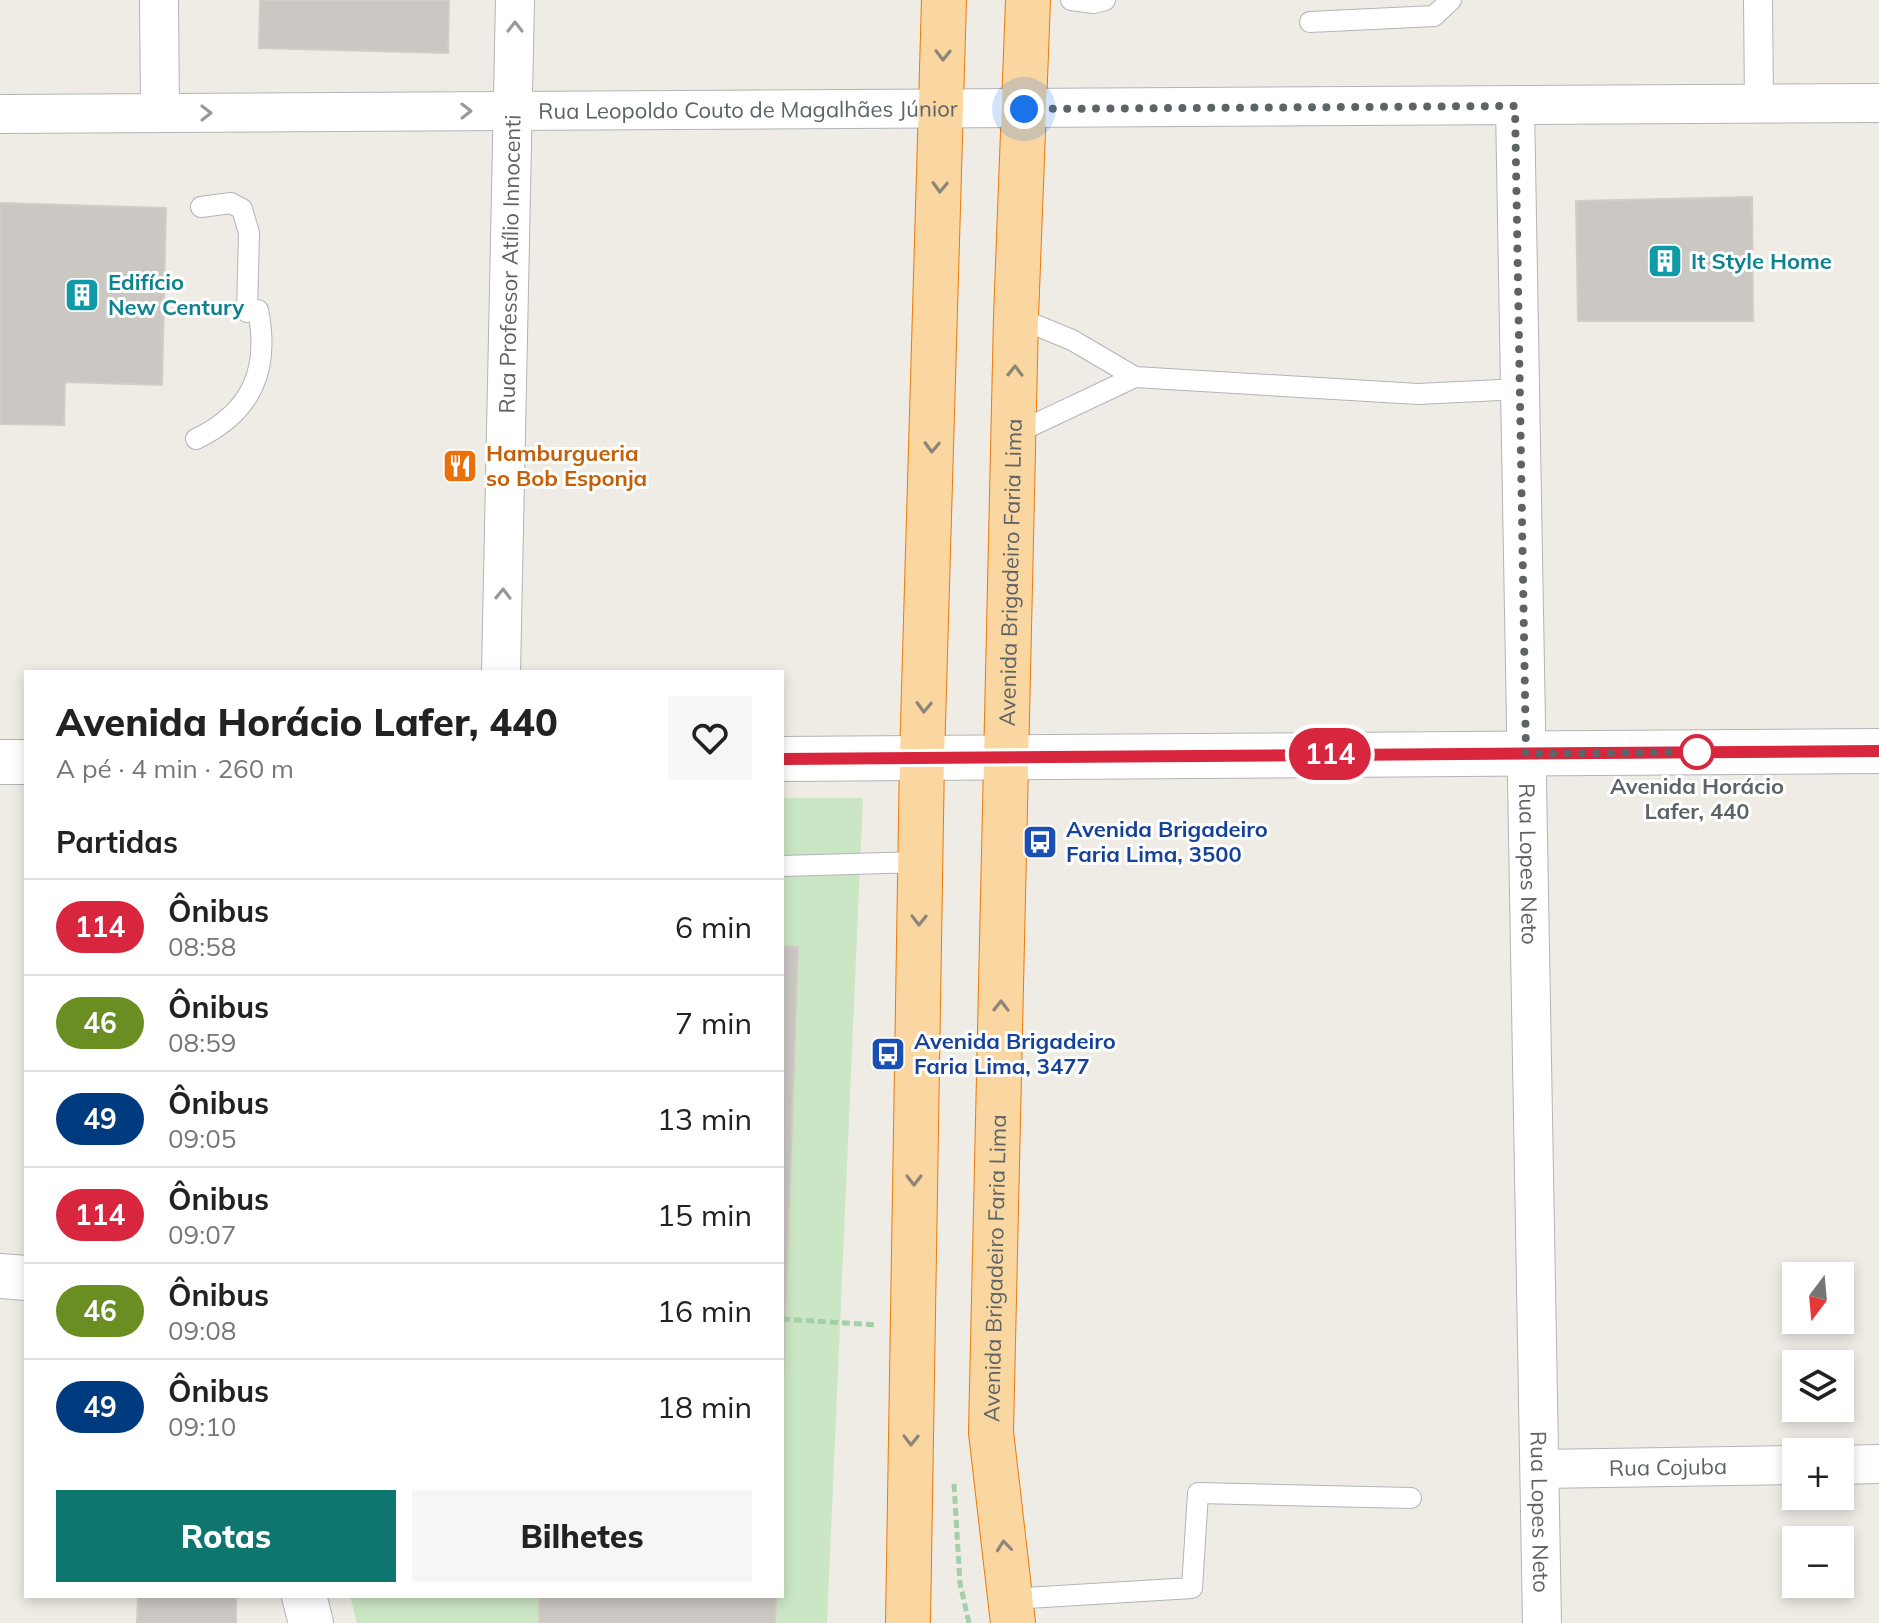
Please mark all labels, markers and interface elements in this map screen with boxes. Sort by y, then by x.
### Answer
one-way arrow [506,20,524,33]
one-way arrow [934,49,952,62]
your location [1004,89,1044,129]
street label: Rua Leopoldo Couto de Magalhães Júnior [538,94,958,125]
one-way arrow [460,102,473,120]
one-way arrow [200,104,213,122]
street label: Rua Professor Atílio Innocenti [492,114,527,414]
one-way arrow [931,181,948,194]
building icon: It Style Home [1646,242,1684,280]
place label: It Style Home [1691,247,1832,275]
place label: Edifício New Century [108,268,244,321]
building icon: Edifício New Century [63,276,101,314]
one-way arrow [1007,364,1024,377]
street label: Avenida Brigadeiro Faria Lima [993,418,1028,727]
place label: Hamburgueria so Bob Esponja [486,439,647,492]
one-way arrow [923,441,940,454]
restaurant icon: Hamburgueria so Bob Esponja [441,447,479,485]
one-way arrow [494,587,512,600]
button: heart [668,696,752,780]
text: Avenida Horácio Lafer, 440 [56,698,558,746]
one-way arrow [915,701,932,714]
line badge: 114 [1284,728,1376,780]
marker: Avenida Horácio Lafer, 440 [1680,735,1714,769]
text: 114 [1305,736,1355,771]
text: A pé · 4 min · 260 m [56,752,294,785]
place label: Avenida Horácio Lafer, 440 [1610,772,1784,825]
street label: Rua Lopes Neto [1513,783,1544,945]
place label: Avenida Brigadeiro Faria Lima, 3500 [1066,815,1268,868]
text: Partidas [56,823,178,861]
bus stop icon: Avenida Brigadeiro Faria Lima, 3500 [1021,823,1059,861]
text: Ônibus [168,892,269,930]
text: 6 min [675,908,752,946]
text: 114 [75,909,125,944]
one-way arrow [911,914,928,927]
text: 08:58 [168,930,236,963]
text: Ônibus [168,988,269,1026]
one-way arrow [993,999,1010,1012]
text: 7 min [675,1004,752,1042]
text: 46 [83,1005,117,1040]
text: 08:59 [168,1026,236,1059]
place label: Avenida Brigadeiro Faria Lima, 3477 [914,1027,1116,1080]
bus stop icon: Avenida Brigadeiro Faria Lima, 3477 [869,1035,907,1073]
text: Ônibus [168,1084,269,1122]
text: 13 min [657,1100,752,1138]
text: 49 [83,1101,117,1136]
street label: Avenida Brigadeiro Faria Lima [977,1114,1012,1422]
text: 09:05 [168,1122,236,1155]
one-way arrow [905,1174,923,1187]
text: Ônibus [168,1180,269,1218]
text: 15 min [657,1196,752,1234]
text: 114 [75,1197,125,1232]
text: 09:07 [168,1218,236,1251]
north arrow [1782,1262,1854,1334]
map controls [1782,1262,1854,1598]
text: Ônibus [168,1276,269,1314]
text: 16 min [657,1292,752,1330]
text: 46 [83,1293,117,1328]
text: 09:08 [168,1314,236,1347]
button: layers [1782,1350,1854,1422]
text: Ônibus [168,1372,269,1410]
text: 18 min [657,1388,752,1426]
text: 49 [83,1389,117,1424]
text: 09:10 [168,1410,236,1443]
street label: Rua Lopes Neto [1525,1431,1555,1593]
one-way arrow [902,1434,920,1447]
button: + [1782,1438,1854,1510]
street label: Rua Cojuba [1609,1452,1727,1482]
button: Rotas [56,1490,396,1582]
button: Bilhetes [412,1490,752,1582]
button: − [1782,1526,1854,1598]
one-way arrow [995,1539,1012,1552]

